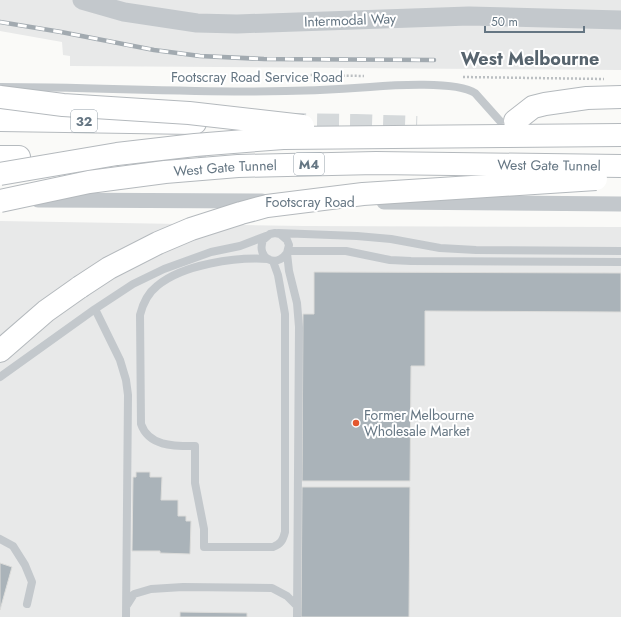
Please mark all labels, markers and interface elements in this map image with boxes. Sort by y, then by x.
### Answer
street label: Intermodal Way [304,8,397,32]
scale bar [485,8,584,34]
text: 50 m [491,13,518,31]
district label: West Melbourne [461,46,599,72]
street label: Footscray Road Service Road [171,67,343,87]
road number: 32 [71,110,97,132]
road number: M4 [294,153,324,175]
street label: West Gate Tunnel [497,154,601,176]
street label: West Gate Tunnel [173,155,277,181]
street label: Footscray Road [265,192,355,212]
place label: Former Melbourne Wholesale Market [364,405,474,441]
marker: Former Melbourne Wholesale Market [351,418,361,428]

